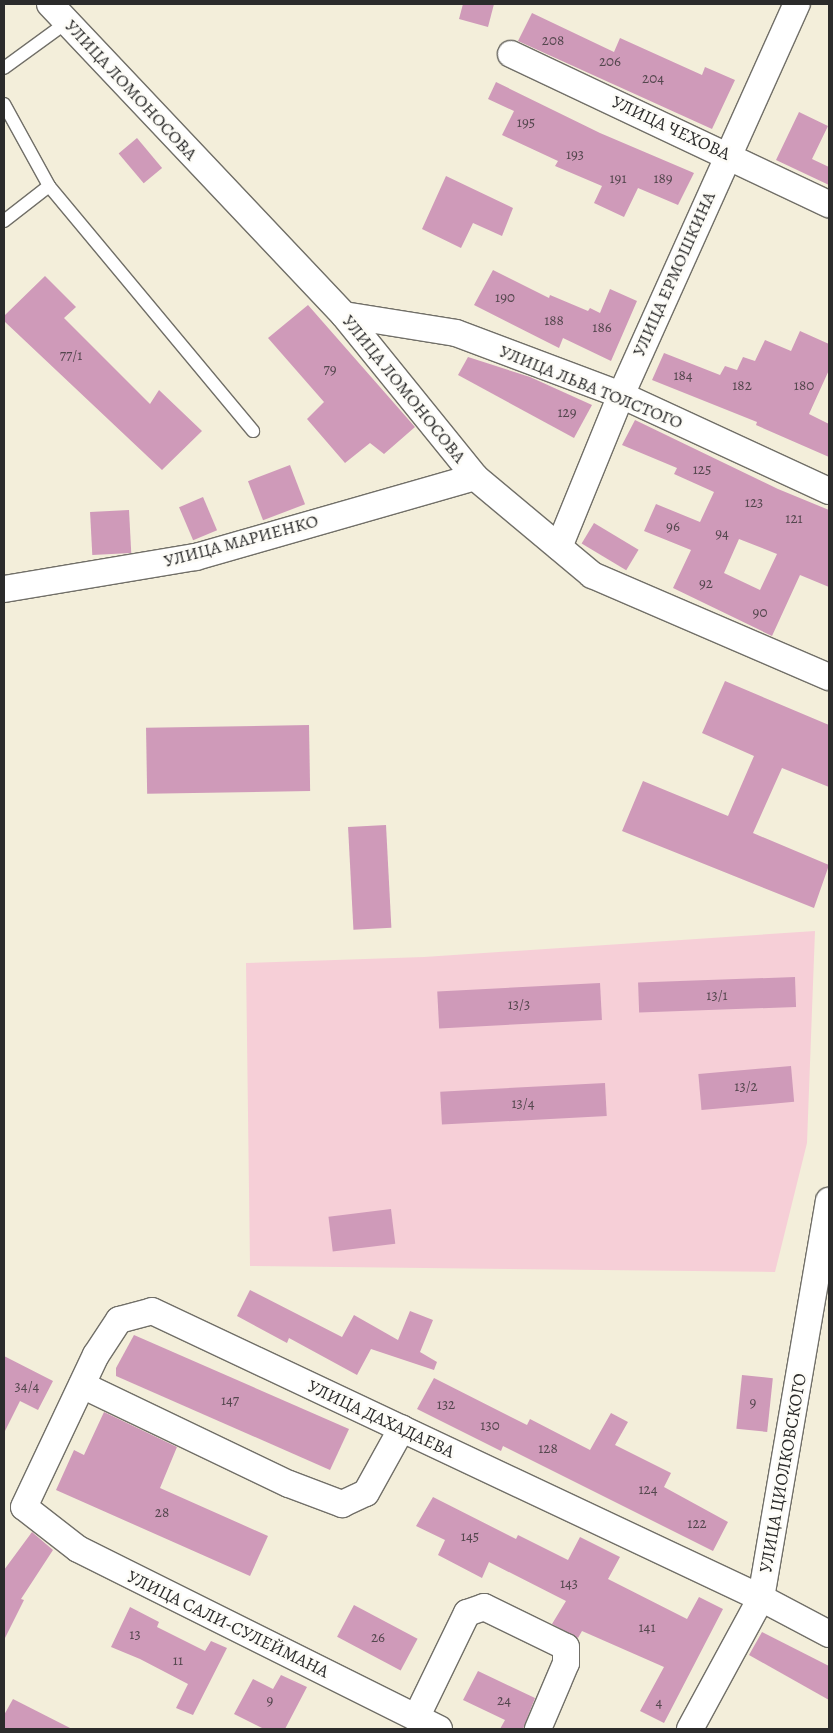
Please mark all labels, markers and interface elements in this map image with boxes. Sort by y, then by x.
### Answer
street label: УЛИЦА ЛОМОНОСОВА [60,15,202,165]
house number: 208 [542,32,564,50]
house number: 206 [599,53,621,71]
house number: 204 [642,70,664,88]
street label: УЛИЦА ЧЕХОВА [608,91,734,165]
house number: 195 [517,114,535,132]
house number: 193 [566,146,584,164]
house number: 191 [609,170,627,188]
house number: 189 [653,170,673,188]
street label: УЛИЦА ЕРМОШКИНА [628,188,720,360]
house number: 190 [495,289,515,307]
street label: УЛИЦА ЛОМОНОСОВА [338,311,470,467]
house number: 188 [544,312,564,330]
house number: 186 [592,319,612,337]
street label: УЛИЦА ЛЬВА ТОЛСТОГО [496,340,686,434]
house number: 77/1 [60,347,82,365]
house number: 79 [323,361,337,379]
house number: 184 [673,367,693,385]
house number: 182 [732,377,752,395]
house number: 180 [794,377,814,395]
house number: 129 [557,404,577,422]
house number: 125 [693,461,711,479]
house number: 123 [745,494,763,512]
street label: УЛИЦА МАРИЕНКО [161,510,321,572]
house number: 121 [785,510,803,528]
house number: 96 [666,518,680,536]
house number: 94 [715,525,729,543]
house number: 92 [699,575,713,593]
house number: 90 [753,604,767,622]
house number: 13/1 [706,987,728,1005]
house number: 13/3 [508,996,530,1014]
house number: 13/2 [734,1078,758,1096]
house number: 13/4 [511,1095,535,1113]
street label: УЛИЦА ЦИОЛКОВСКОГО [755,1372,811,1574]
street label: УЛИЦА ДАХАДАЕВА [304,1375,458,1463]
house number: 34/4 [15,1378,39,1396]
house number: 147 [221,1392,239,1410]
house number: 9 [750,1394,756,1412]
house number: 132 [437,1396,455,1414]
house number: 130 [480,1417,500,1435]
house number: 128 [538,1440,558,1458]
house number: 124 [638,1481,658,1499]
house number: 28 [155,1504,169,1522]
house number: 122 [687,1515,707,1533]
house number: 145 [461,1528,479,1546]
street label: УЛИЦА САЛИ-СУЛЕЙМАНА [123,1566,333,1682]
house number: 143 [560,1575,578,1593]
house number: 141 [638,1619,656,1637]
house number: 13 [129,1626,141,1644]
house number: 26 [371,1629,385,1647]
house number: 11 [173,1652,183,1670]
house number: 9 [267,1692,273,1710]
house number: 24 [497,1692,511,1710]
house number: 4 [656,1694,662,1712]

